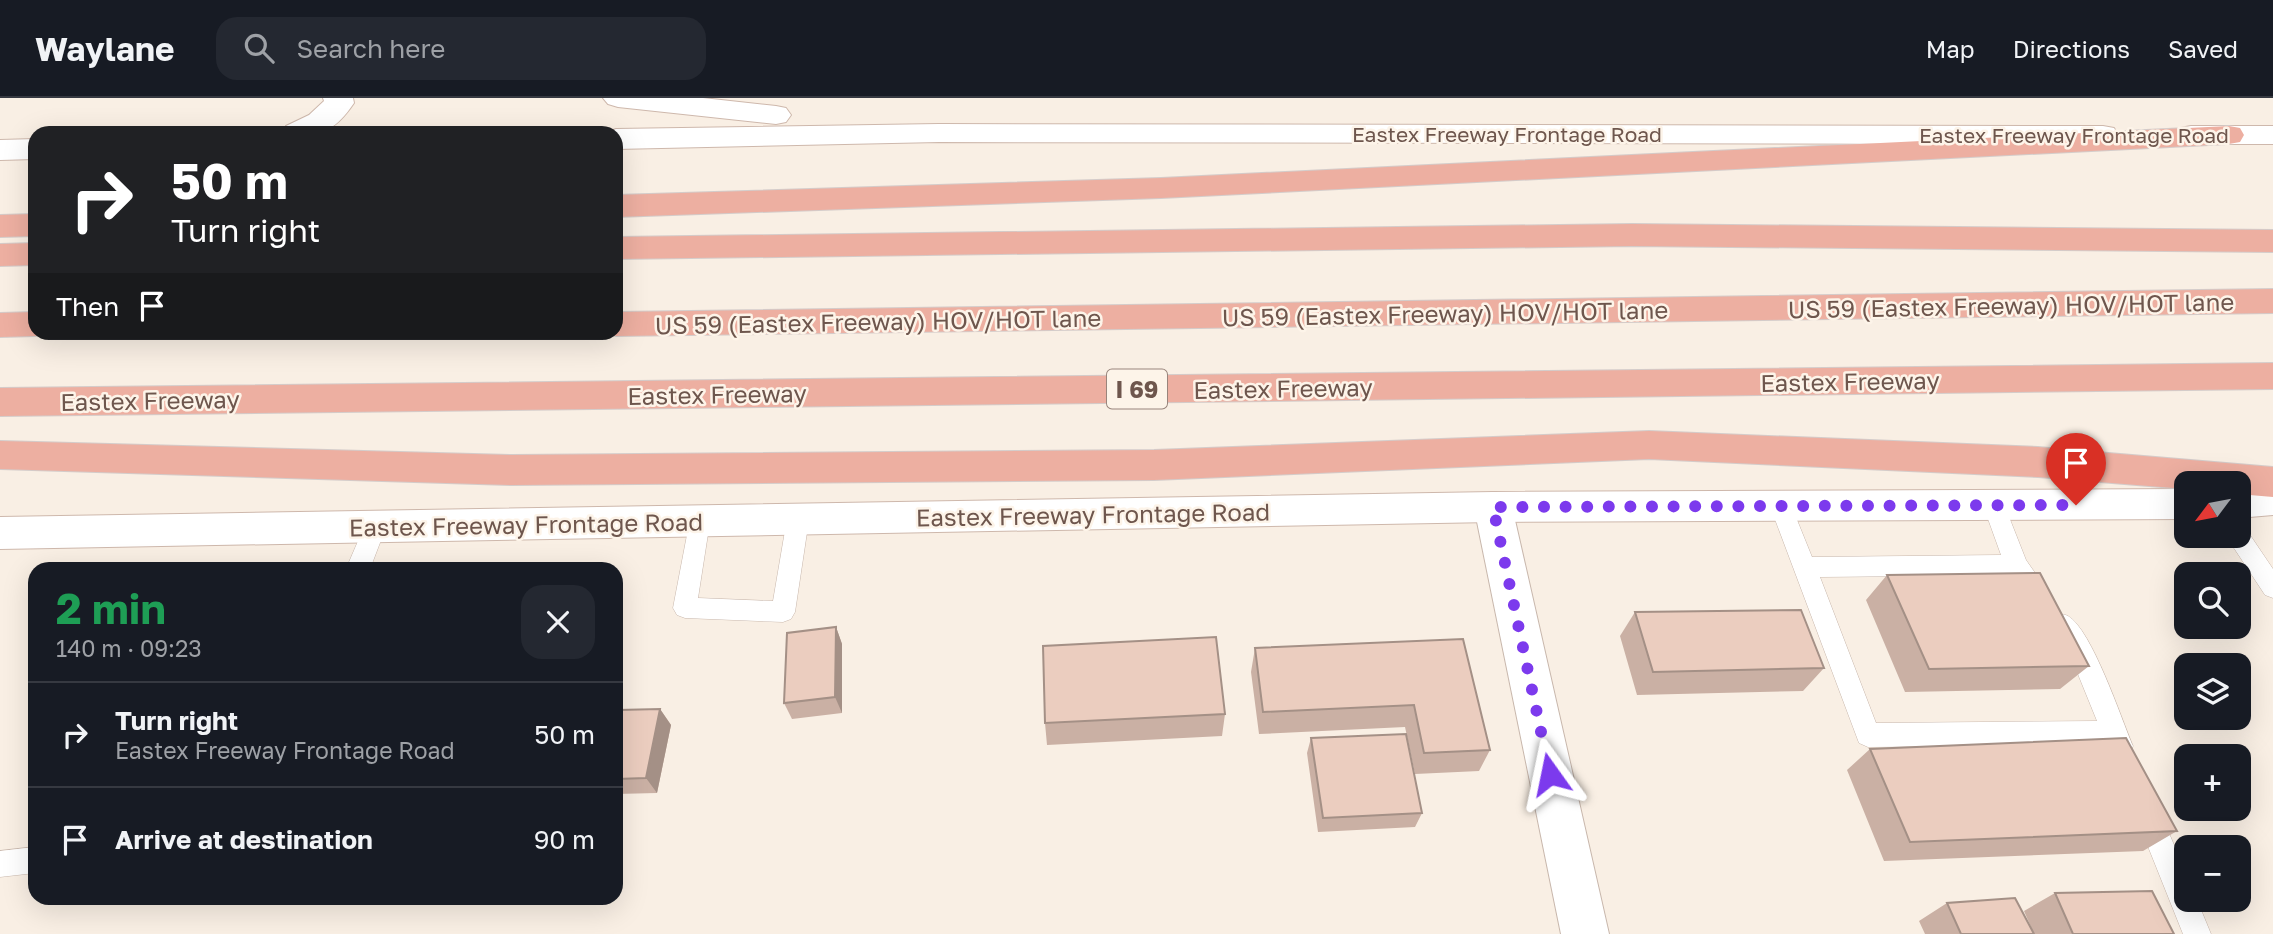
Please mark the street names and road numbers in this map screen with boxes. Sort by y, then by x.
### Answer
street label: Eastex Freeway Frontage Road [1352,121,1662,147]
street label: Eastex Freeway Frontage Road [1919,122,2229,148]
street label: US 59 (Eastex Freeway) HOV/HOT lane [1788,287,2234,323]
street label: US 59 (Eastex Freeway) HOV/HOT lane [1222,295,1668,331]
street label: US 59 (Eastex Freeway) HOV/HOT lane [655,303,1101,339]
street label: Eastex Freeway [1760,365,1940,397]
road number: I 69 [1107,370,1167,408]
street label: Eastex Freeway [1193,372,1373,404]
street label: Eastex Freeway [627,378,807,410]
street label: Eastex Freeway [60,384,240,416]
street label: Eastex Freeway Frontage Road [916,496,1270,532]
street label: Eastex Freeway Frontage Road [349,506,703,542]

